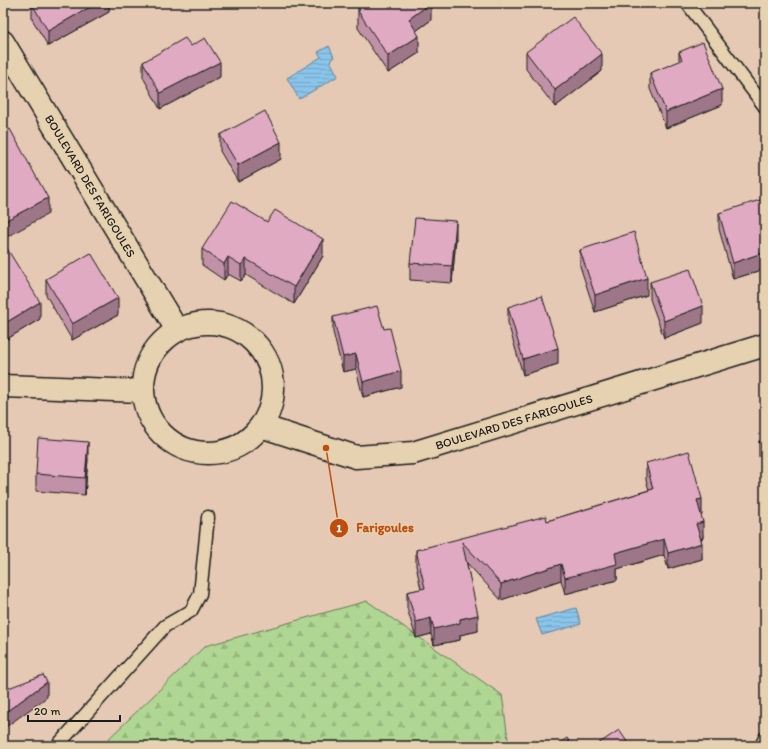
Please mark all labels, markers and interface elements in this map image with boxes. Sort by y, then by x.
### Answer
street label: BOULEVARD DES FARIGOULES [42,112,138,260]
street label: BOULEVARD DES FARIGOULES [434,391,595,453]
callout: Farigoules [329,515,422,540]
text: Farigoules [356,520,414,536]
text: 1 [336,521,342,535]
scale bar [28,697,120,723]
text: 20 m [34,704,61,718]

